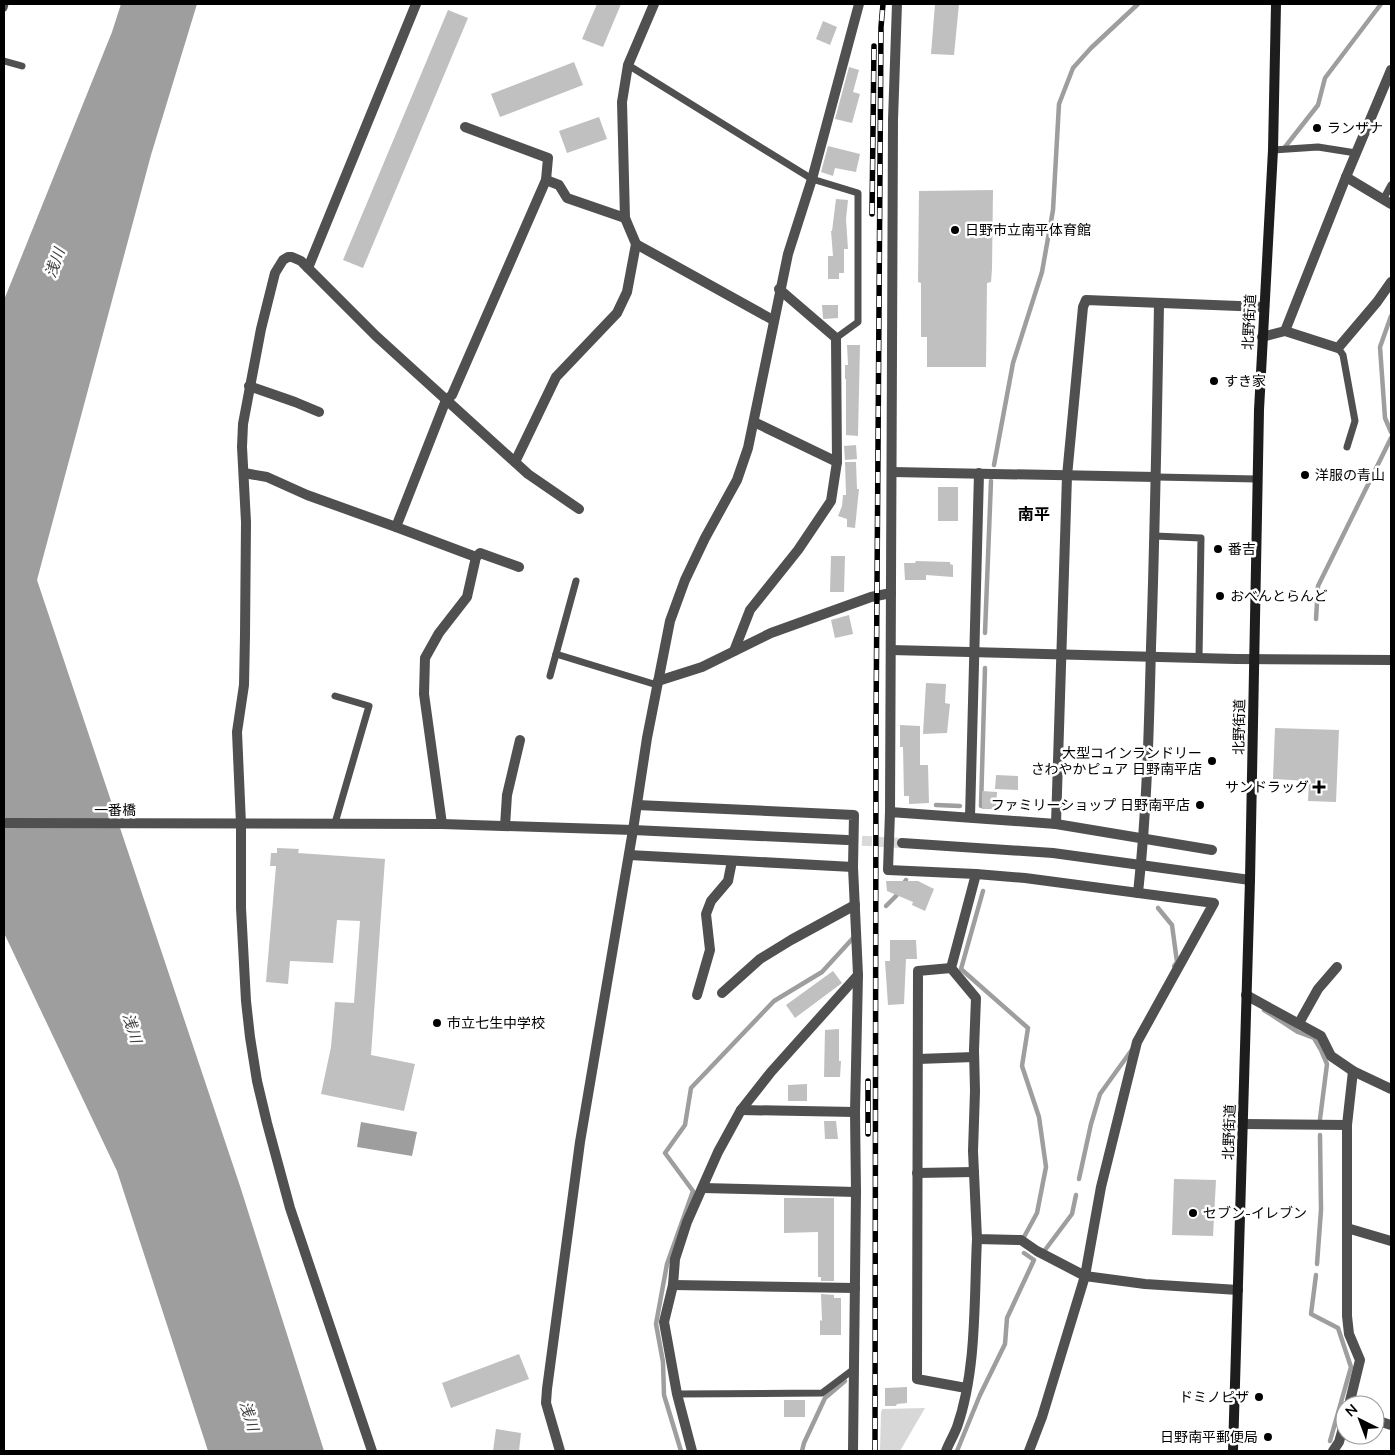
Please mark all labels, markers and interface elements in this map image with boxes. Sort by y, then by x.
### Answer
place label: ランザナ [1327,119,1383,137]
marker: ランザナ [1311,122,1323,134]
place label: 日野市立南平体育館 [965,221,1091,239]
marker: 日野市立南平体育館 [949,224,961,236]
water label: 浅川 [41,244,69,280]
street label: 北野街道 [1239,294,1259,350]
place label: すき家 [1224,372,1266,390]
marker: すき家 [1208,375,1220,387]
place label: 洋服の青山 [1315,466,1385,484]
marker: 洋服の青山 [1299,469,1311,481]
district label: 南平 [1018,504,1050,524]
place label: 番吉 [1228,540,1256,558]
marker: 番吉 [1212,543,1224,555]
place label: おべんとらんど [1230,587,1328,605]
marker: おべんとらんど [1214,590,1226,602]
street label: 北野街道 [1230,699,1248,755]
place label: 大型コインランドリー さわやかピュア 日野南平店 [1031,744,1202,778]
marker: 大型コインランドリー さわやかピュア 日野南平店 [1206,755,1218,767]
place label: サンドラッグ [1225,778,1309,796]
marker: サンドラッグ [1313,781,1325,793]
place label: ファミリーショップ 日野南平店 [991,796,1190,814]
marker: ファミリーショップ 日野南平店 [1194,799,1206,811]
street label: 一番橋 [94,801,136,819]
water label: 浅川 [119,1011,147,1047]
place label: 市立七生中学校 [447,1014,545,1032]
marker: 市立七生中学校 [431,1017,443,1029]
street label: 北野街道 [1219,1104,1239,1160]
place label: セブン-イレブン [1203,1204,1307,1222]
marker: セブン-イレブン [1187,1207,1199,1219]
place label: ドミノピザ [1179,1388,1249,1406]
marker: ドミノピザ [1253,1391,1265,1403]
north arrow [1335,1395,1385,1445]
water label: 浅川 [236,1399,264,1435]
text: N [1341,1400,1361,1421]
place label: 日野南平郵便局 [1160,1428,1258,1446]
marker: 日野南平郵便局 [1262,1431,1274,1443]

